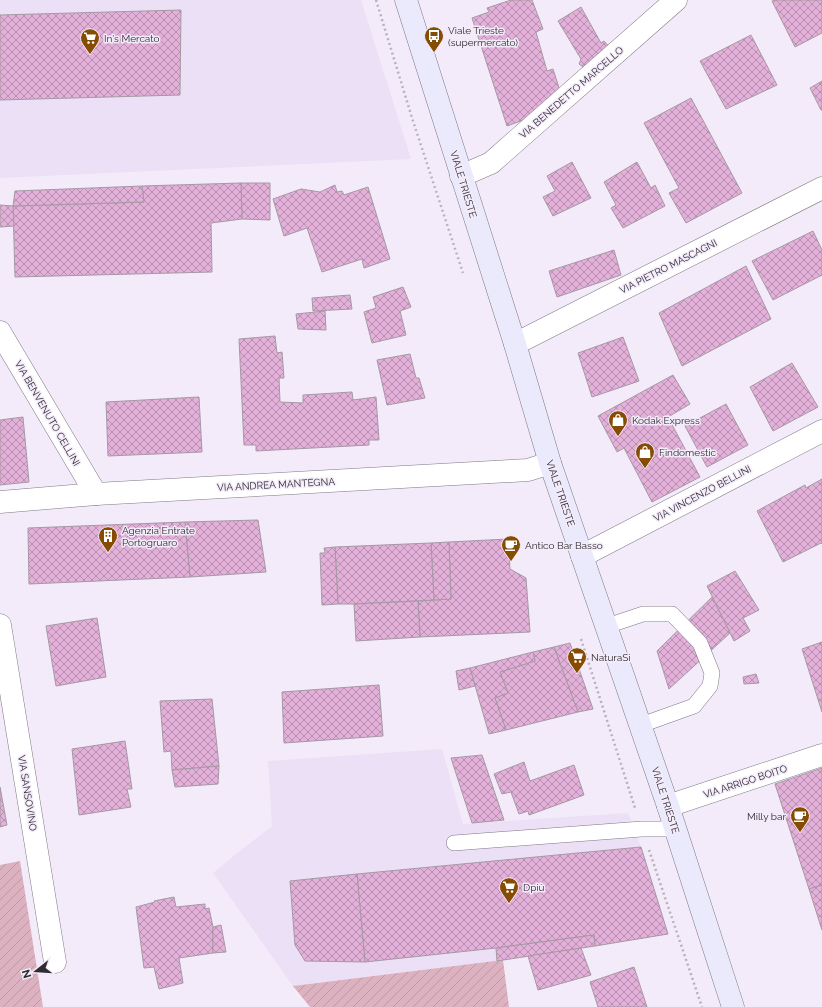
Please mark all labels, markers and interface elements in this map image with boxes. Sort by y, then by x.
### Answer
bus stop icon: Viale Trieste (supermercato) [423,25,445,53]
place label: Viale Trieste (supermercato) [448,25,518,48]
supermarket icon: In's Mercato [79,27,101,55]
place label: In's Mercato [104,33,160,44]
street label: VIA BENEDETTO MARCELLO [517,44,626,140]
street label: VIALE TRIESTE [448,149,479,219]
street label: VIA PIETRO MASCAGNI [618,237,719,296]
street label: VIA BENVENUTO CELLINI [13,358,82,468]
shop icon: Kodak Express [607,409,629,437]
place label: Kodak Express [632,415,700,426]
shop icon: Findomestic [634,441,656,469]
place label: Findomestic [659,447,716,458]
street label: VIALE TRIESTE [544,458,577,528]
street label: VIA VINCENZO BELLINI [652,463,753,524]
street label: VIA ANDREA MANTEGNA [217,476,336,493]
building icon: Agenzia Entrate Portogruaro [97,525,119,553]
place label: Agenzia Entrate Portogruaro [122,525,195,548]
cafe icon: Antico Bar Basso [500,534,522,562]
place label: Antico Bar Basso [525,540,603,551]
supermarket icon: NaturaSì [566,646,588,674]
place label: NaturaSì [591,652,631,663]
street label: VIA SANSOVINO [16,754,39,832]
street label: VIA ARRIGO BOITO [702,763,789,800]
street label: VIALE TRIESTE [650,765,682,835]
cafe icon: Milly bar [789,805,811,833]
place label: Milly bar [747,811,786,822]
supermarket icon: Dpiù [498,876,520,904]
place label: Dpiù [523,882,545,893]
north arrow [16,951,56,991]
text: N [19,968,34,980]

